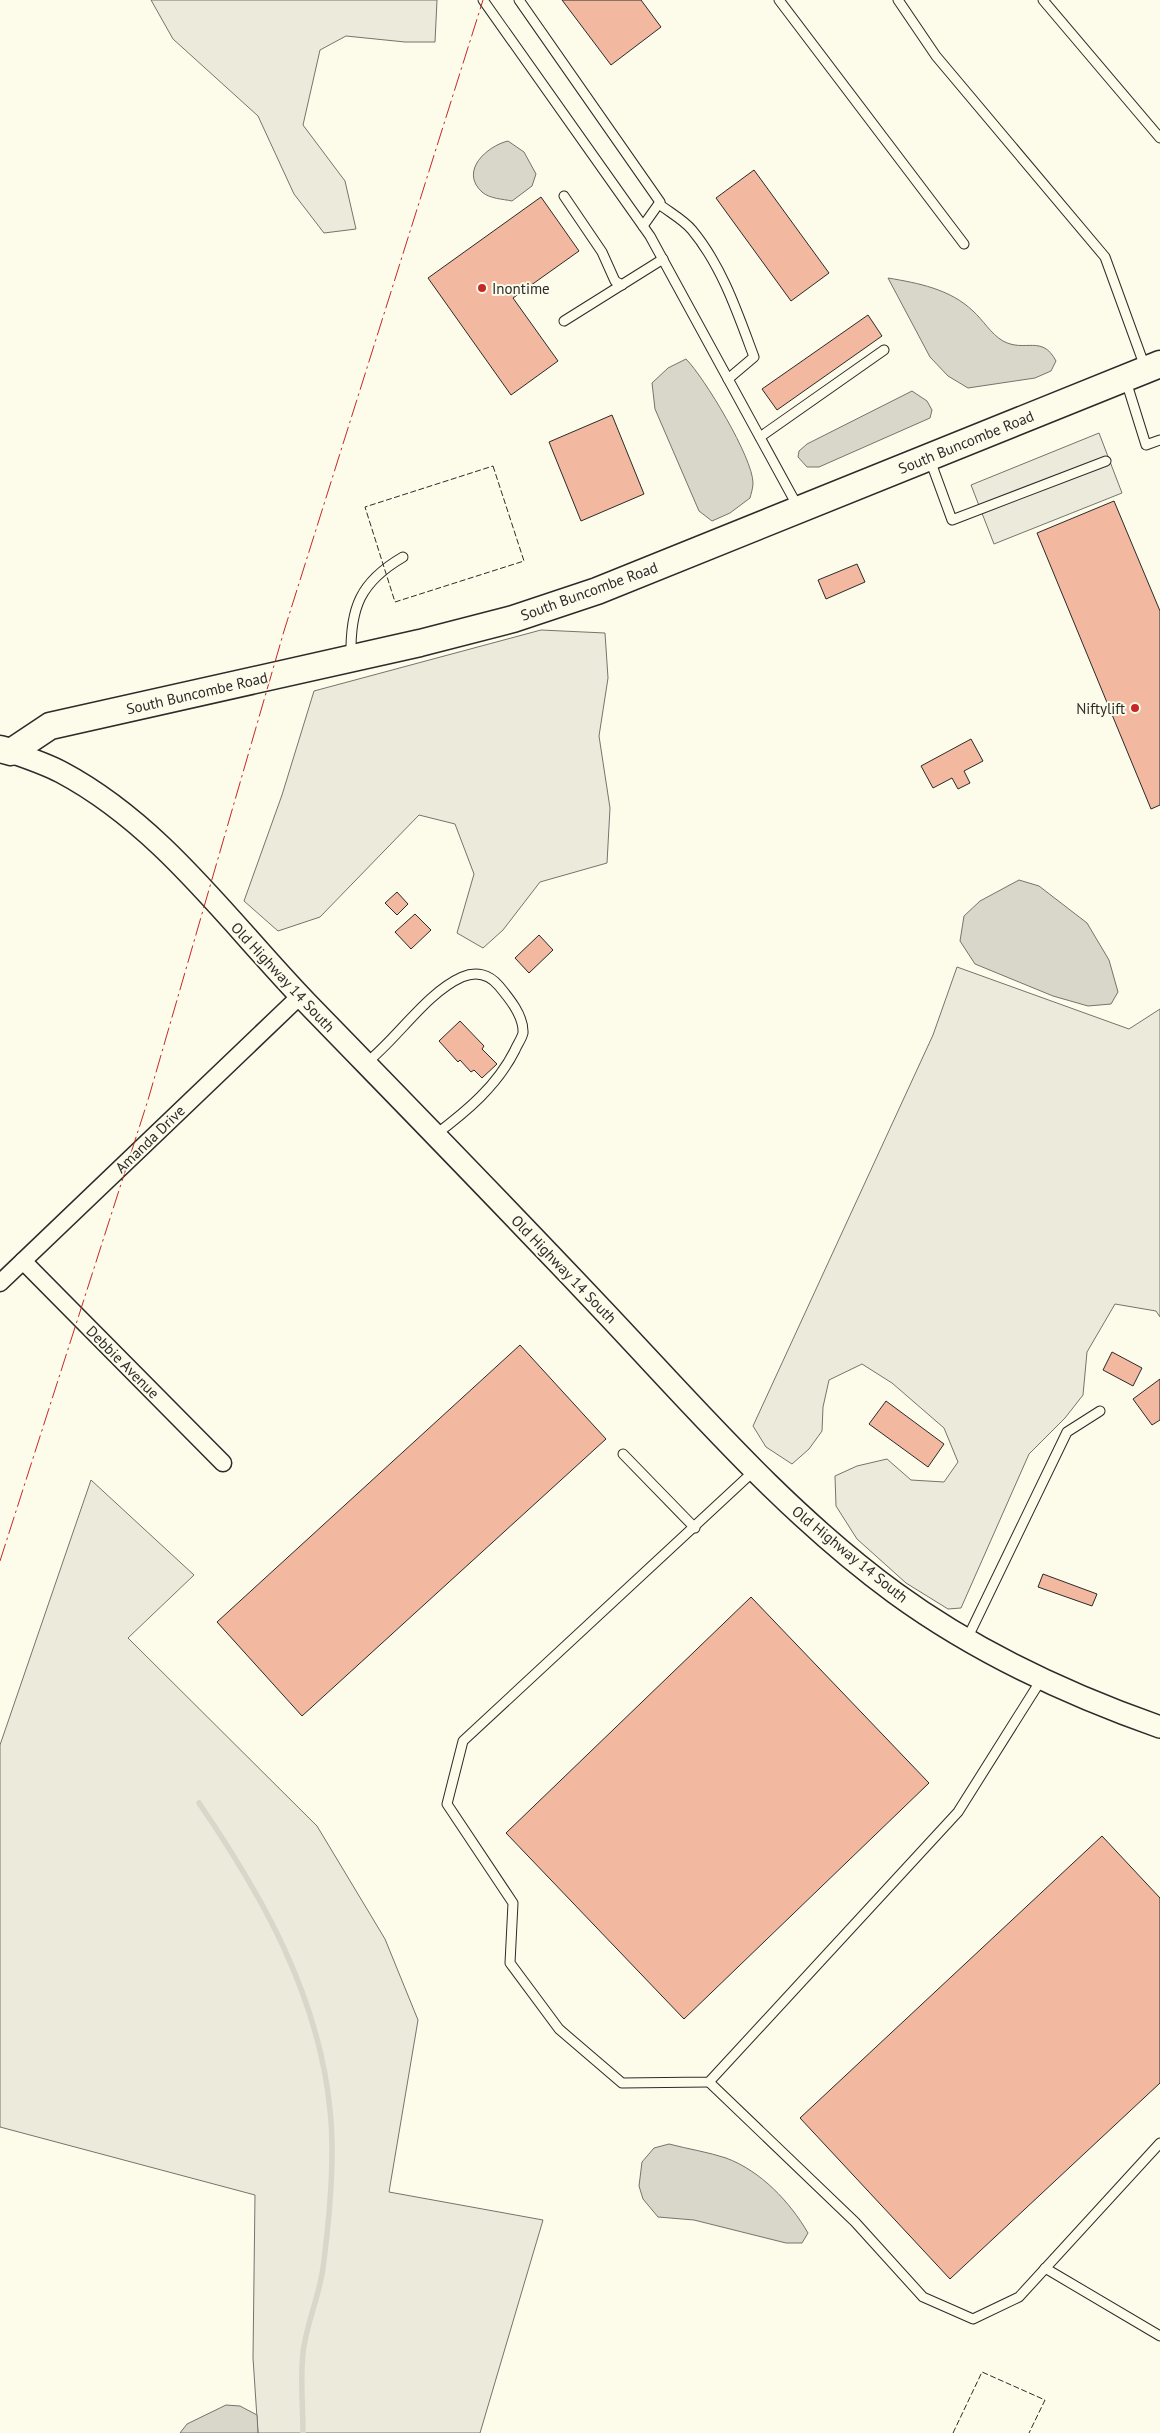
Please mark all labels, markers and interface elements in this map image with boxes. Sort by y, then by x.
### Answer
place label: Inontime [492,279,550,298]
marker: Inontime [476,282,488,294]
street label: South Buncombe Road [895,406,1037,478]
street label: South Buncombe Road [518,557,660,625]
street label: South Buncombe Road [124,667,270,719]
place label: Niftylift [1076,699,1125,718]
marker: Niftylift [1129,702,1141,714]
street label: Old Highway 14 South [227,918,339,1036]
street label: Amanda Drive [111,1101,189,1177]
street label: Old Highway 14 South [507,1211,621,1327]
street label: Debbie Avenue [82,1321,164,1403]
street label: Old Highway 14 South [788,1501,912,1607]

